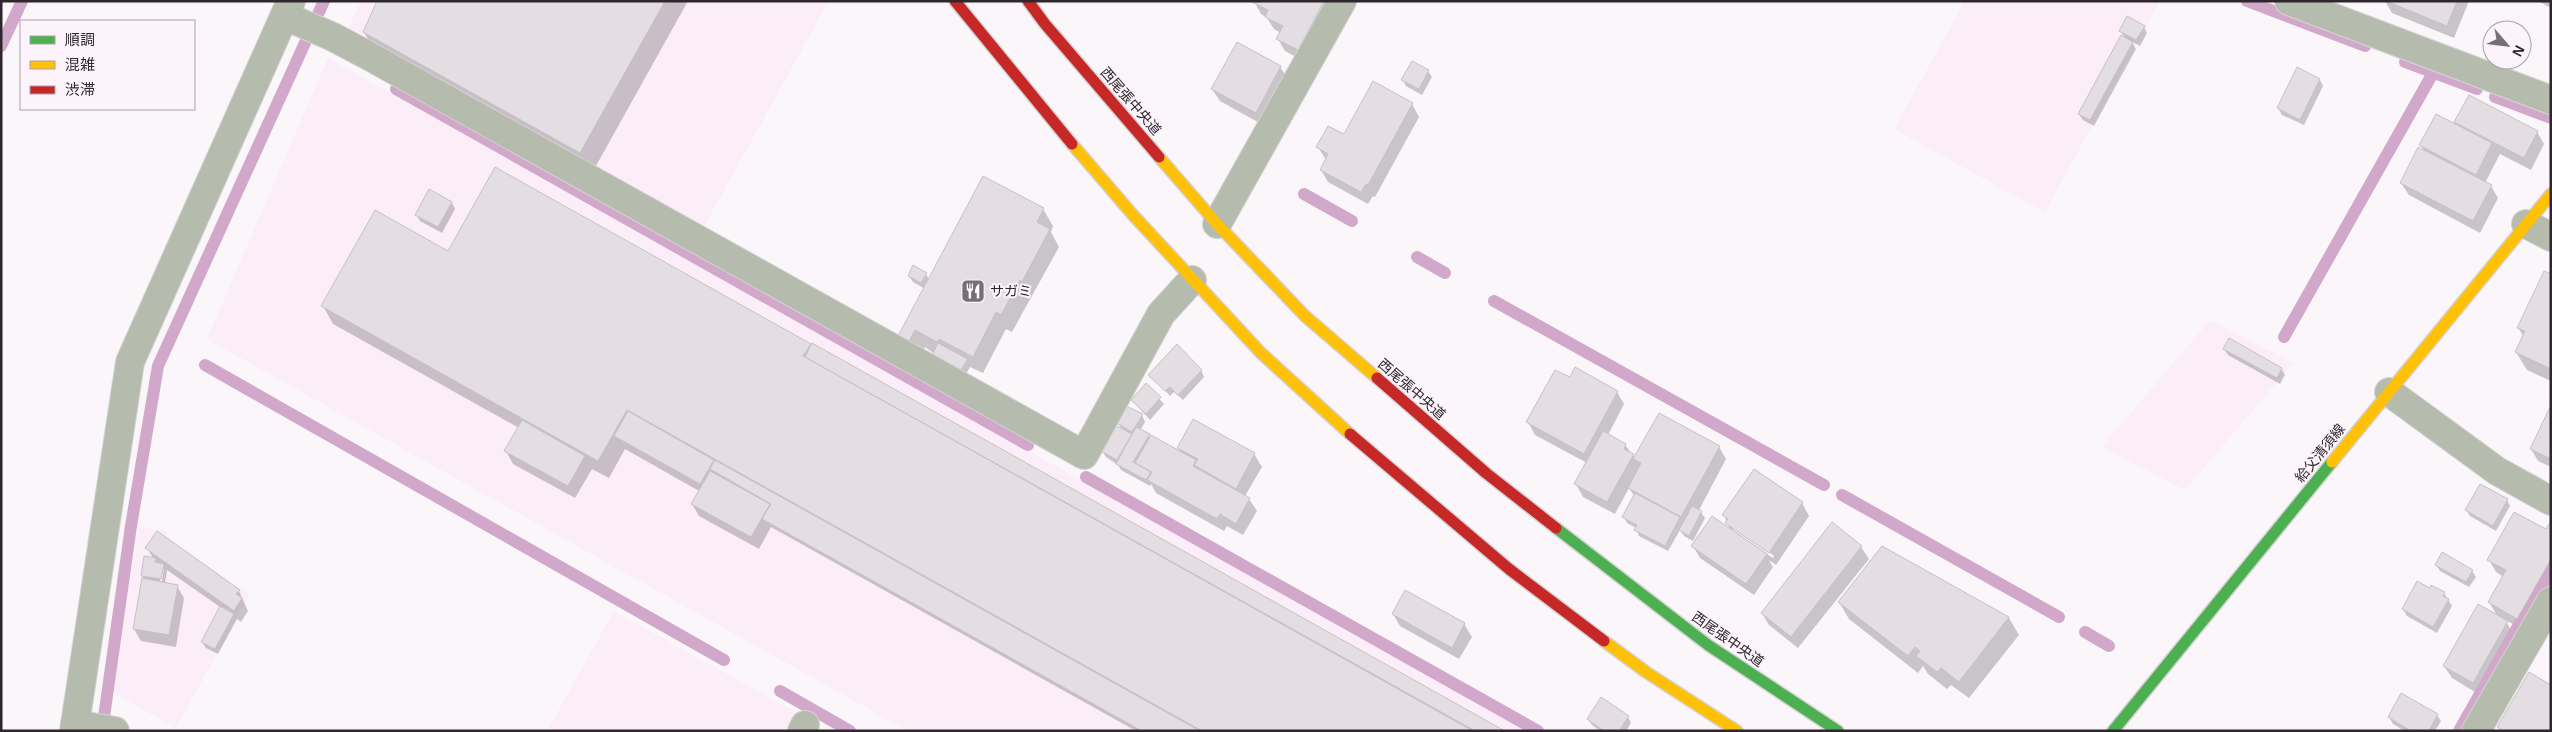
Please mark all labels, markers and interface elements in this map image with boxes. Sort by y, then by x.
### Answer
legend [20,20,195,110]
north arrow [2482,20,2532,70]
text: 順調 [65,31,95,48]
text: N [2509,43,2528,59]
text: 混雑 [65,56,95,73]
street label: 西尾張中央道 [1097,64,1165,138]
text: 渋滞 [65,81,95,98]
restaurant icon: サガミ [960,278,986,304]
place label: サガミ [990,283,1032,299]
street label: 西尾張中央道 [1375,355,1449,423]
street label: 給父清須線 [2292,421,2348,485]
street label: 西尾張中央道 [1689,608,1767,670]

